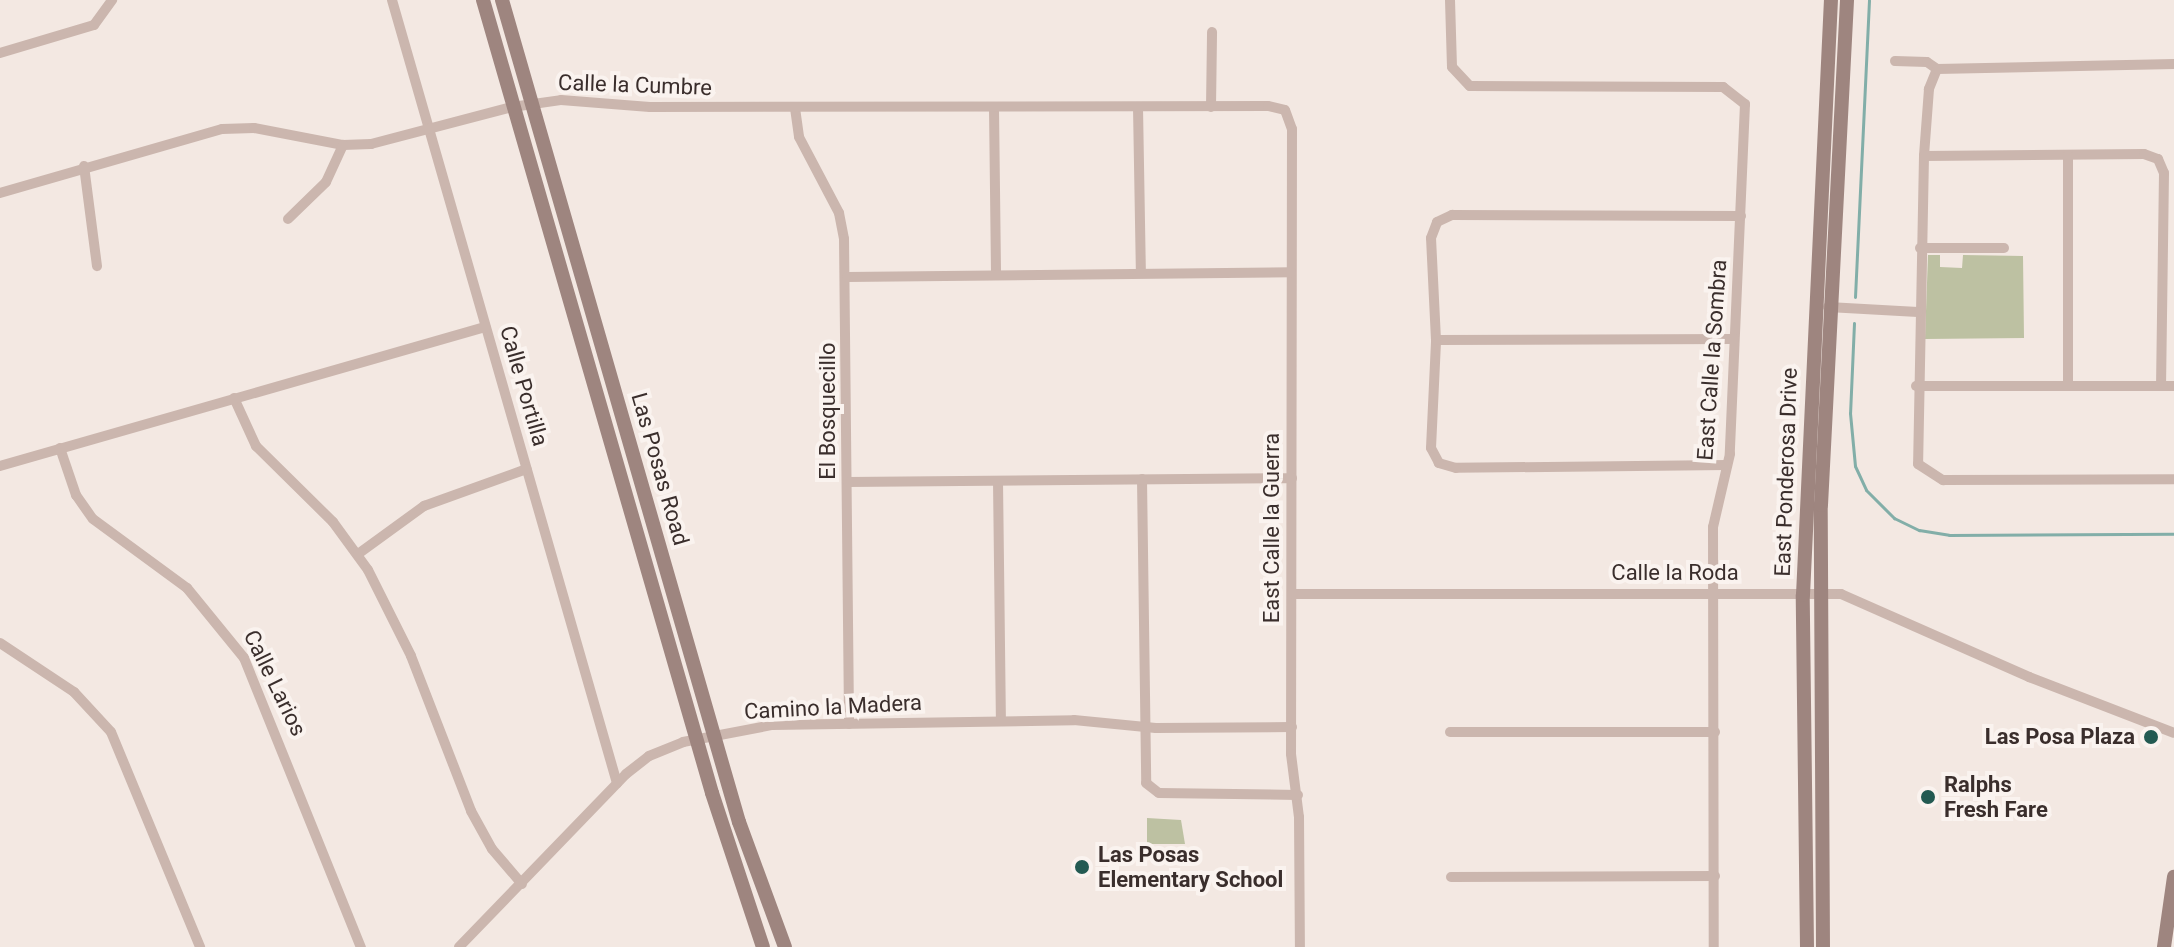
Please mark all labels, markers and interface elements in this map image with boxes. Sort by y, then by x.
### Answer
street label: Calle la Cumbre [558,69,712,101]
street label: East Calle la Sombra [1692,259,1732,461]
street label: Calle Portilla [494,323,554,449]
street label: El Bosquecillo [815,342,841,480]
street label: East Ponderosa Drive [1769,367,1803,577]
street label: Las Posas Road [626,390,694,548]
street label: East Calle la Guerra [1259,433,1285,623]
street label: Calle la Roda [1611,560,1739,586]
street label: Calle Larios [238,626,312,740]
street label: Camino la Madera [743,689,923,725]
place label: Las Posa Plaza [1985,724,2135,750]
marker: Las Posa Plaza [2142,728,2160,746]
place label: Ralphs Fresh Fare [1944,771,2048,822]
marker: Ralphs Fresh Fare [1919,788,1937,806]
place label: Las Posas Elementary School [1098,841,1283,892]
marker: Las Posas Elementary School [1073,858,1091,876]

